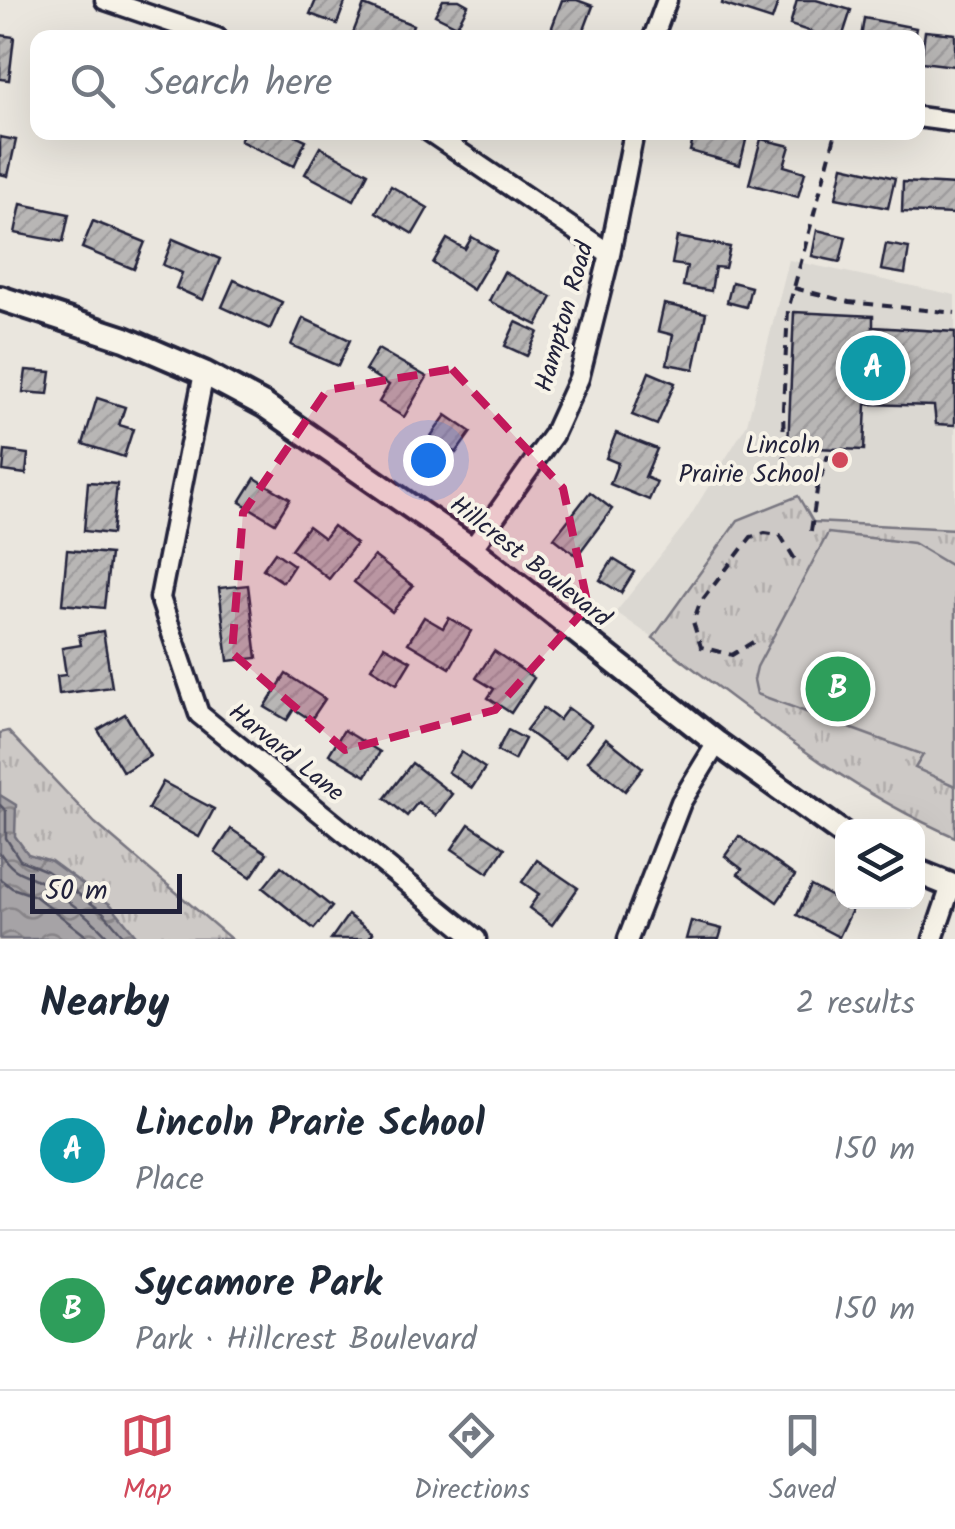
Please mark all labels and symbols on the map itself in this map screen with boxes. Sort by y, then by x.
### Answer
street label: Hampton Road [524,236,606,397]
pin: A [840,330,906,406]
place label: Lincoln Prairie School [678,426,820,495]
your location [403,435,454,486]
marker: Lincoln Prairie School [829,449,851,471]
street label: Hillcrest Boulevard [441,486,621,639]
pin: B [806,652,870,726]
street label: Harvard Lane [219,693,353,813]
scale bar [30,869,182,914]

